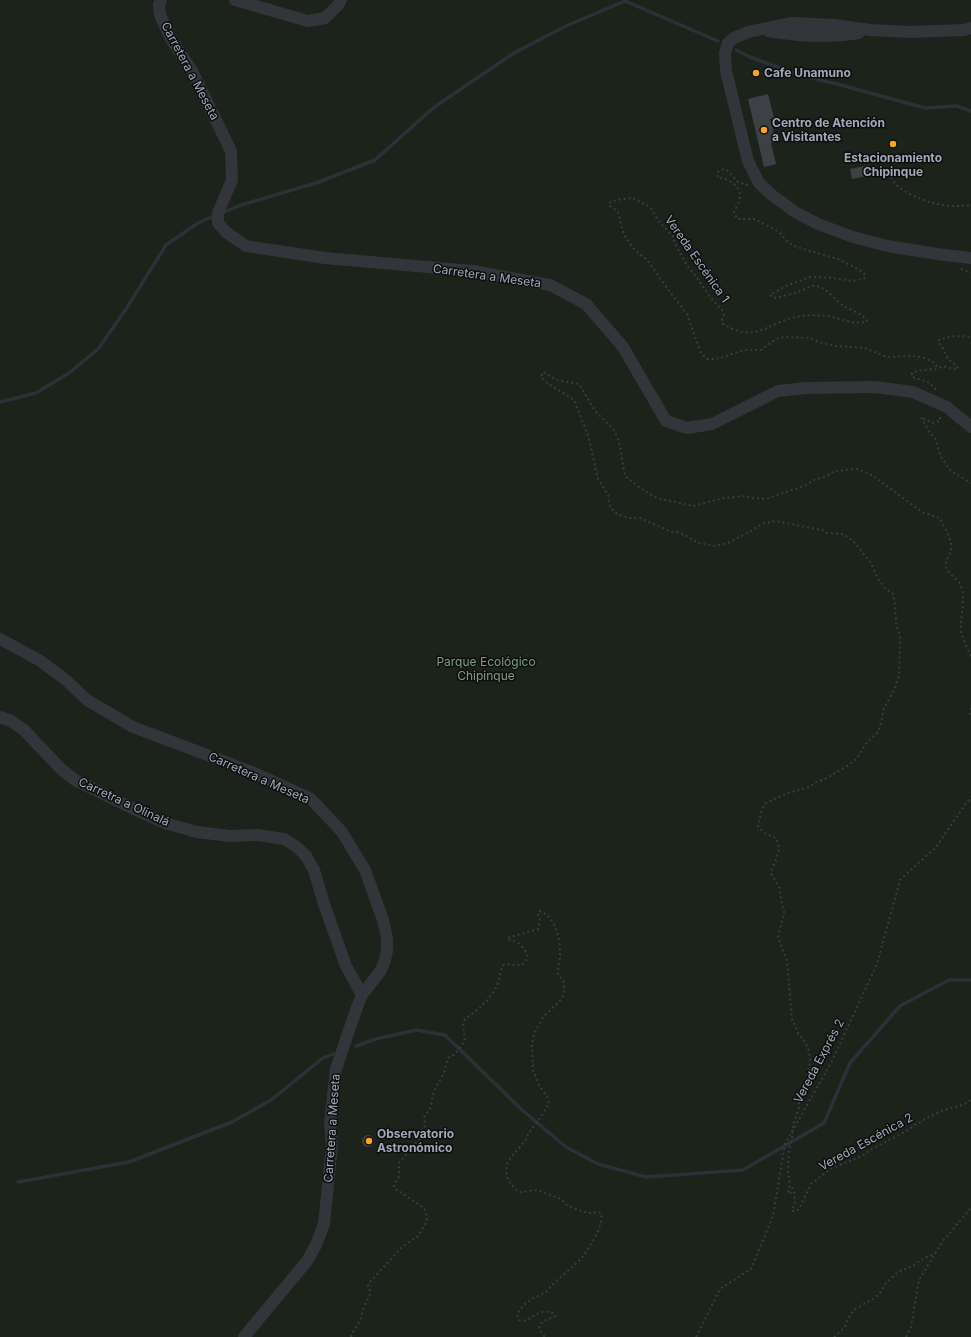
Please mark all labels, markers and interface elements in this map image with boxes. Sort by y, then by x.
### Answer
street label: Carretera a Meseta [158,19,223,122]
place label: Cafe Unamuno [764,65,851,80]
marker: Cafe Unamuno [751,68,761,78]
place label: Centro de Atención a Visitantes [772,115,885,144]
marker: Centro de Atención a Visitantes [759,125,769,135]
marker: Estacionamiento Chipinque [888,139,898,149]
place label: Estacionamiento Chipinque [844,150,942,179]
street label: Vereda Escénica 1 [662,212,733,305]
street label: Carretera a Meseta [432,260,542,291]
park label: Parque Ecológico Chipinque [436,654,536,683]
street label: Carretera a Meseta [206,749,312,807]
street label: Carretra a Olinalá [76,774,172,829]
street label: Vereda Exprés 2 [790,1016,847,1105]
street label: Carretera a Meseta [320,1073,343,1183]
street label: Vereda Escénica 2 [816,1109,915,1174]
place label: Observatorio Astronómico [377,1126,454,1155]
marker: Observatorio Astronómico [364,1136,374,1146]

